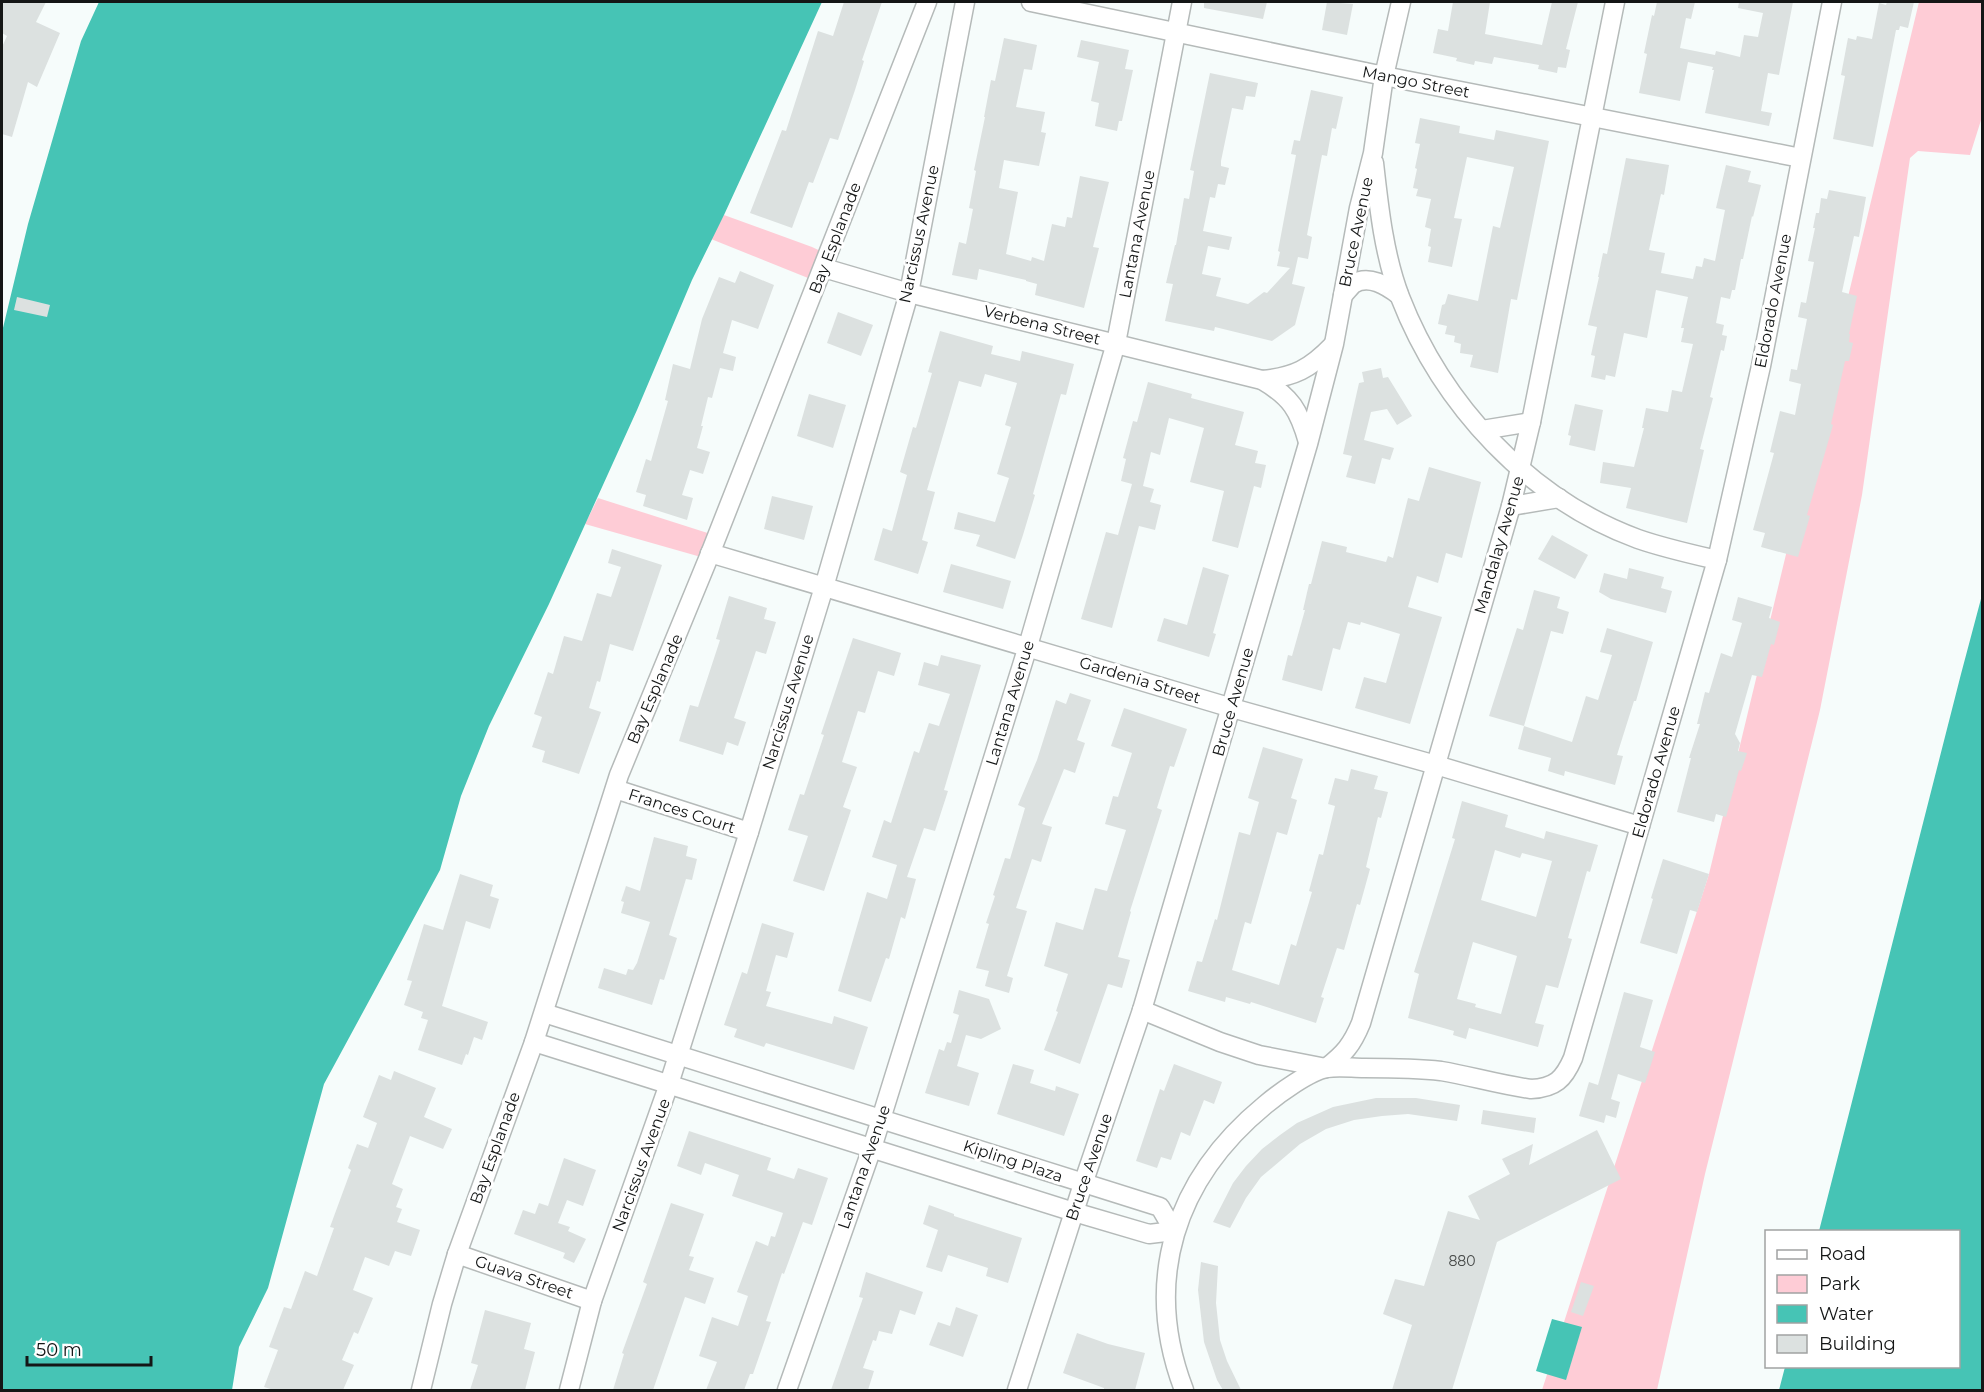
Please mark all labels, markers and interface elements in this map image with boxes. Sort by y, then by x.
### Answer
street label: Mango Street [1361,62,1472,102]
street label: Narcissus Avenue [895,163,943,305]
street label: Lantana Avenue [1115,168,1159,300]
street label: Bruce Avenue [1335,175,1377,289]
street label: Bay Esplanade [805,180,865,296]
street label: Eldorado Avenue [1751,232,1795,370]
street label: Verbena Street [982,301,1103,349]
street label: Mandalay Avenue [1470,474,1528,616]
street label: Bay Esplanade [623,631,687,747]
street label: Narcissus Avenue [758,632,818,772]
street label: Lantana Avenue [982,638,1038,768]
street label: Bruce Avenue [1208,645,1258,759]
street label: Gardenia Street [1077,653,1203,708]
street label: Eldorado Avenue [1628,704,1684,840]
street label: Frances Court [626,785,738,837]
street label: Bay Esplanade [466,1089,524,1207]
street label: Narcissus Avenue [608,1096,674,1234]
street label: Lantana Avenue [834,1102,894,1232]
street label: Bruce Avenue [1062,1111,1116,1223]
street label: Kipling Plaza [961,1136,1065,1186]
legend [1765,1230,1960,1368]
text: Road [1819,1243,1866,1265]
street label: Guava Street [472,1251,576,1303]
house number: 880 [1448,1252,1476,1270]
text: Park [1819,1273,1860,1295]
text: Water [1819,1303,1874,1325]
scale bar [27,1329,152,1367]
text: Building [1819,1333,1896,1355]
text: 50 m [36,1339,82,1361]

